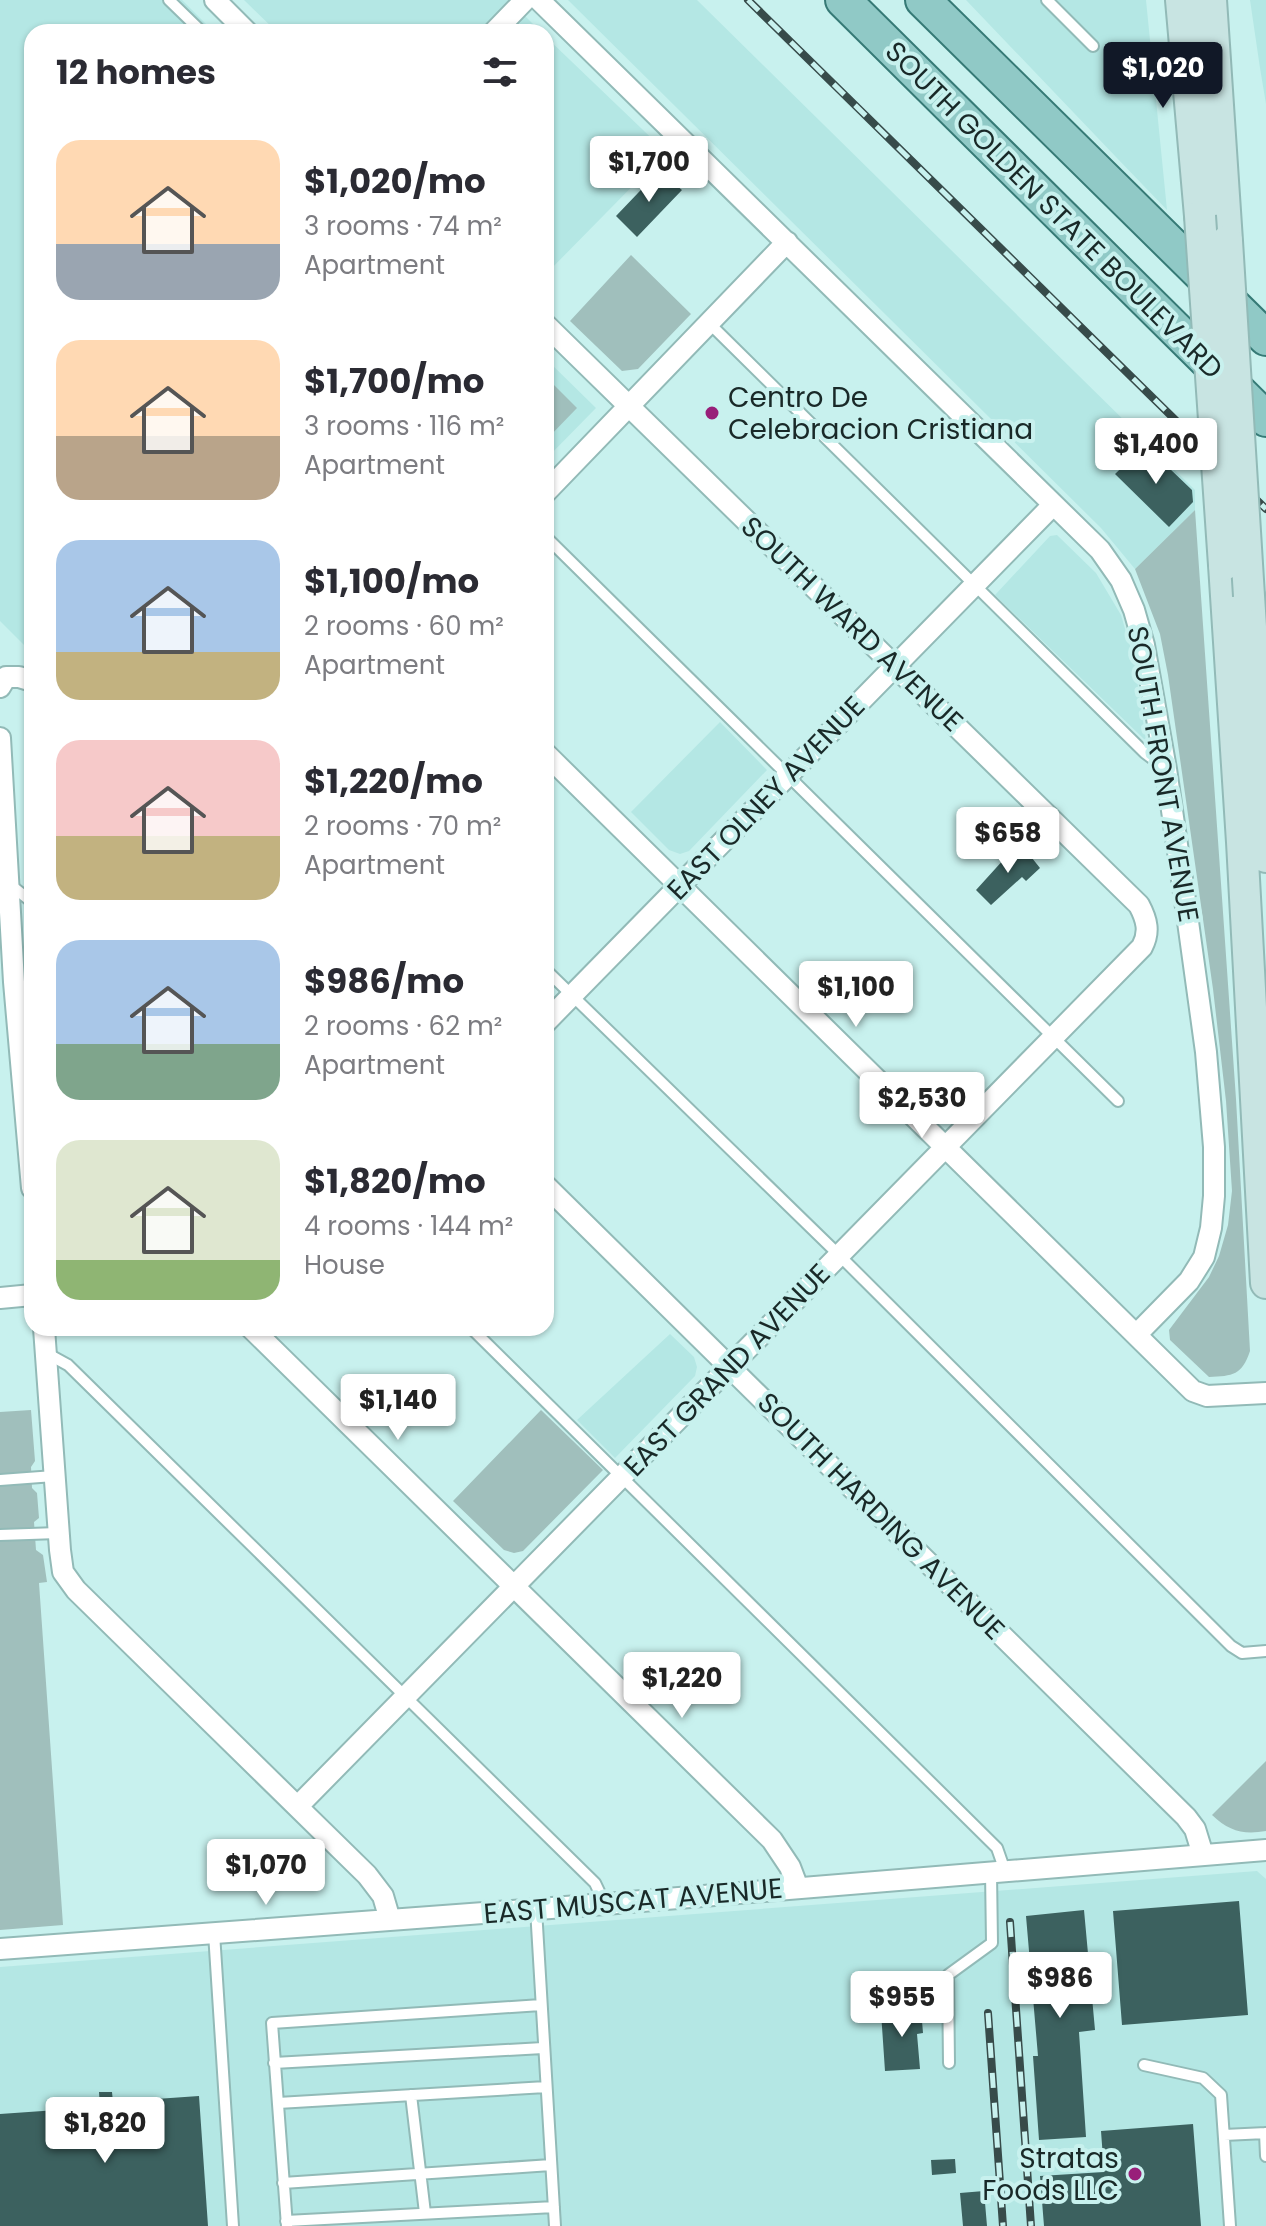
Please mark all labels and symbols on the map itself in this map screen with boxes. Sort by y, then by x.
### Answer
street label: SOUTH GOLDEN STATE BOULEVARD [876,32,1232,388]
pin: $1,020 [1098,42,1228,110]
pin: $1,700 [584,136,714,204]
place label: Centro De Celebracion Cristiana [728,378,1033,449]
marker: Centro De Celebracion Cristiana [703,404,721,422]
pin: $1,400 [1091,418,1221,486]
street label: SOUTH WARD AVENUE [732,508,972,740]
street label: SOUTH FRONT AVENUE [1118,623,1208,925]
street label: EAST OLNEY AVENUE [658,688,874,908]
pin: $658 [961,807,1055,875]
pin: $1,100 [791,961,921,1029]
pin: $2,530 [857,1072,987,1140]
street label: EAST GRAND AVENUE [615,1255,839,1485]
pin: $1,140 [333,1374,463,1442]
street label: SOUTH HARDING AVENUE [749,1384,1013,1648]
pin: $1,220 [617,1652,747,1720]
pin: $1,070 [201,1839,331,1907]
street label: EAST MUSCAT AVENUE [482,1869,784,1933]
pin: $986 [1013,1952,1107,2020]
pin: $955 [855,1971,949,2039]
pin: $1,820 [40,2097,170,2165]
place label: Stratas Foods LLC [982,2139,1119,2210]
marker: Stratas Foods LLC [1126,2165,1144,2183]

